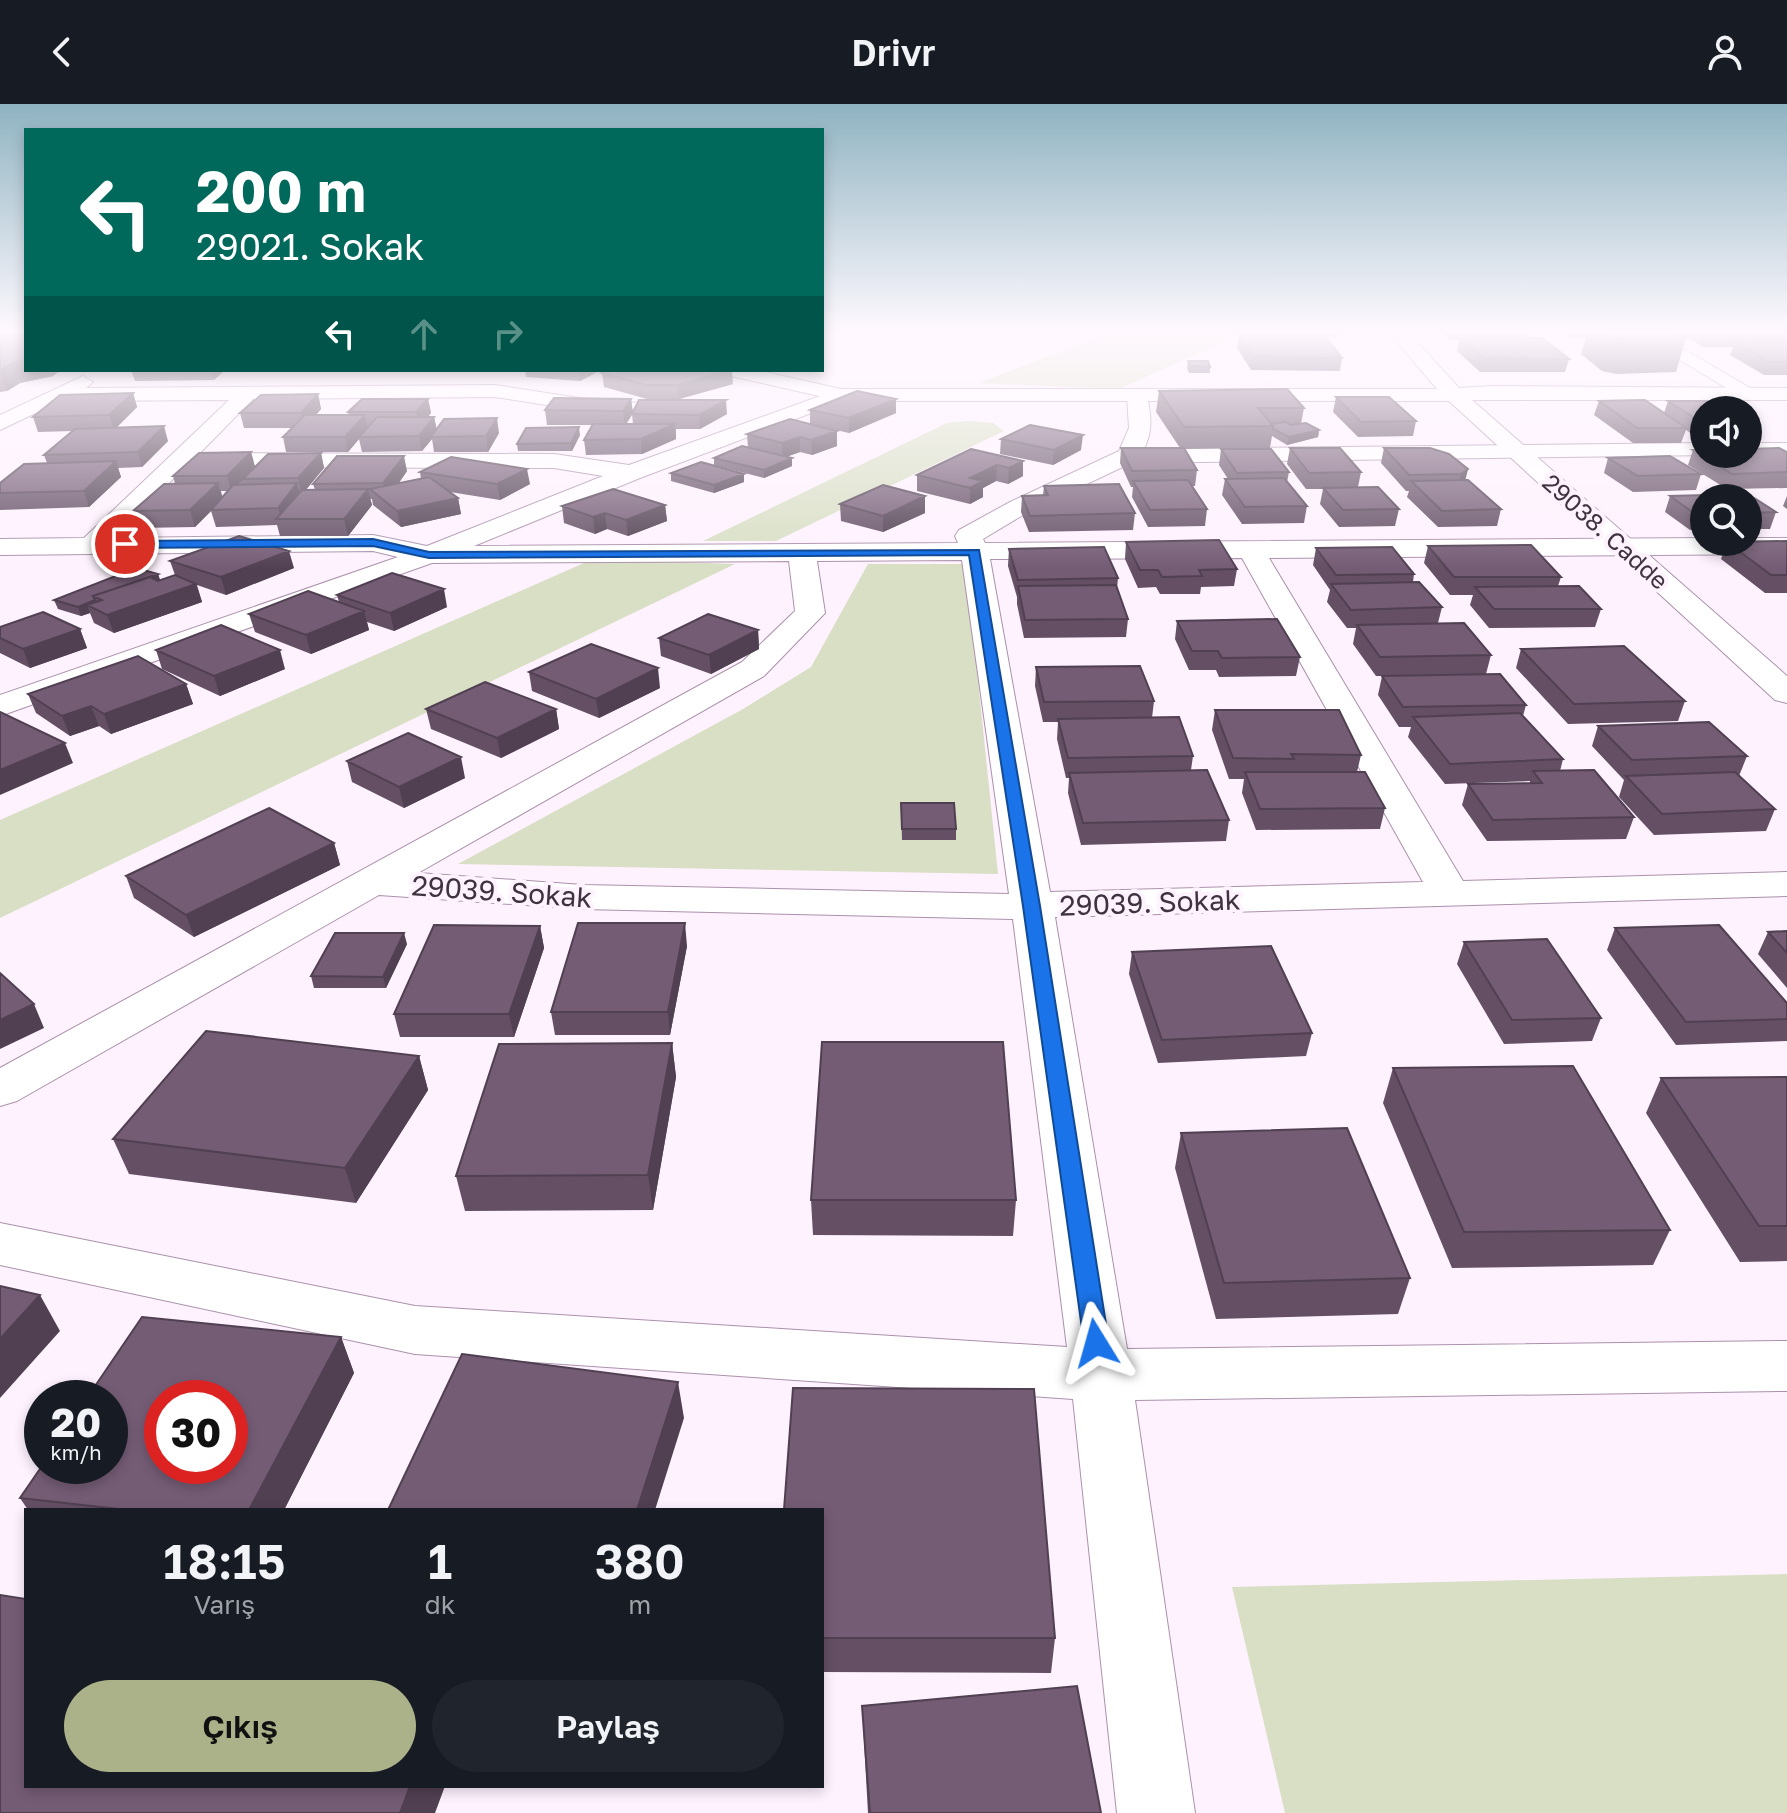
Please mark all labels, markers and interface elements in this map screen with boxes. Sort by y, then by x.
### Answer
icon: back [40,30,84,74]
icon: person [1703,30,1747,74]
text: Drivr [851,31,936,74]
text: 200 m [196,157,366,224]
icon: left [64,160,168,264]
text: 29021. Sokak [196,225,424,268]
icon: left [318,312,362,356]
icon: ahead [402,312,446,356]
icon: right [486,312,530,356]
map controls [1690,396,1762,556]
button: sound [1690,396,1762,468]
street label: 29038. Cadde [1537,467,1675,595]
button: search [1690,484,1762,556]
pin [91,510,159,578]
icon: arrive [103,522,147,566]
street label: 29039. Sokak [410,868,594,914]
street label: 29039. Sokak [1059,882,1241,922]
position arrow [1054,1301,1138,1385]
speed limit sign: 30 [144,1380,248,1484]
text: 20 [51,1398,101,1446]
text: km/h [51,1440,101,1464]
text: 18:15 [163,1532,286,1590]
text: 1 [428,1532,452,1590]
text: 380 [595,1532,685,1590]
text: Varış [194,1589,255,1620]
text: dk [425,1589,456,1620]
text: m [628,1589,651,1620]
button: Çıkış [64,1680,416,1772]
button: Paylaş [432,1680,784,1772]

